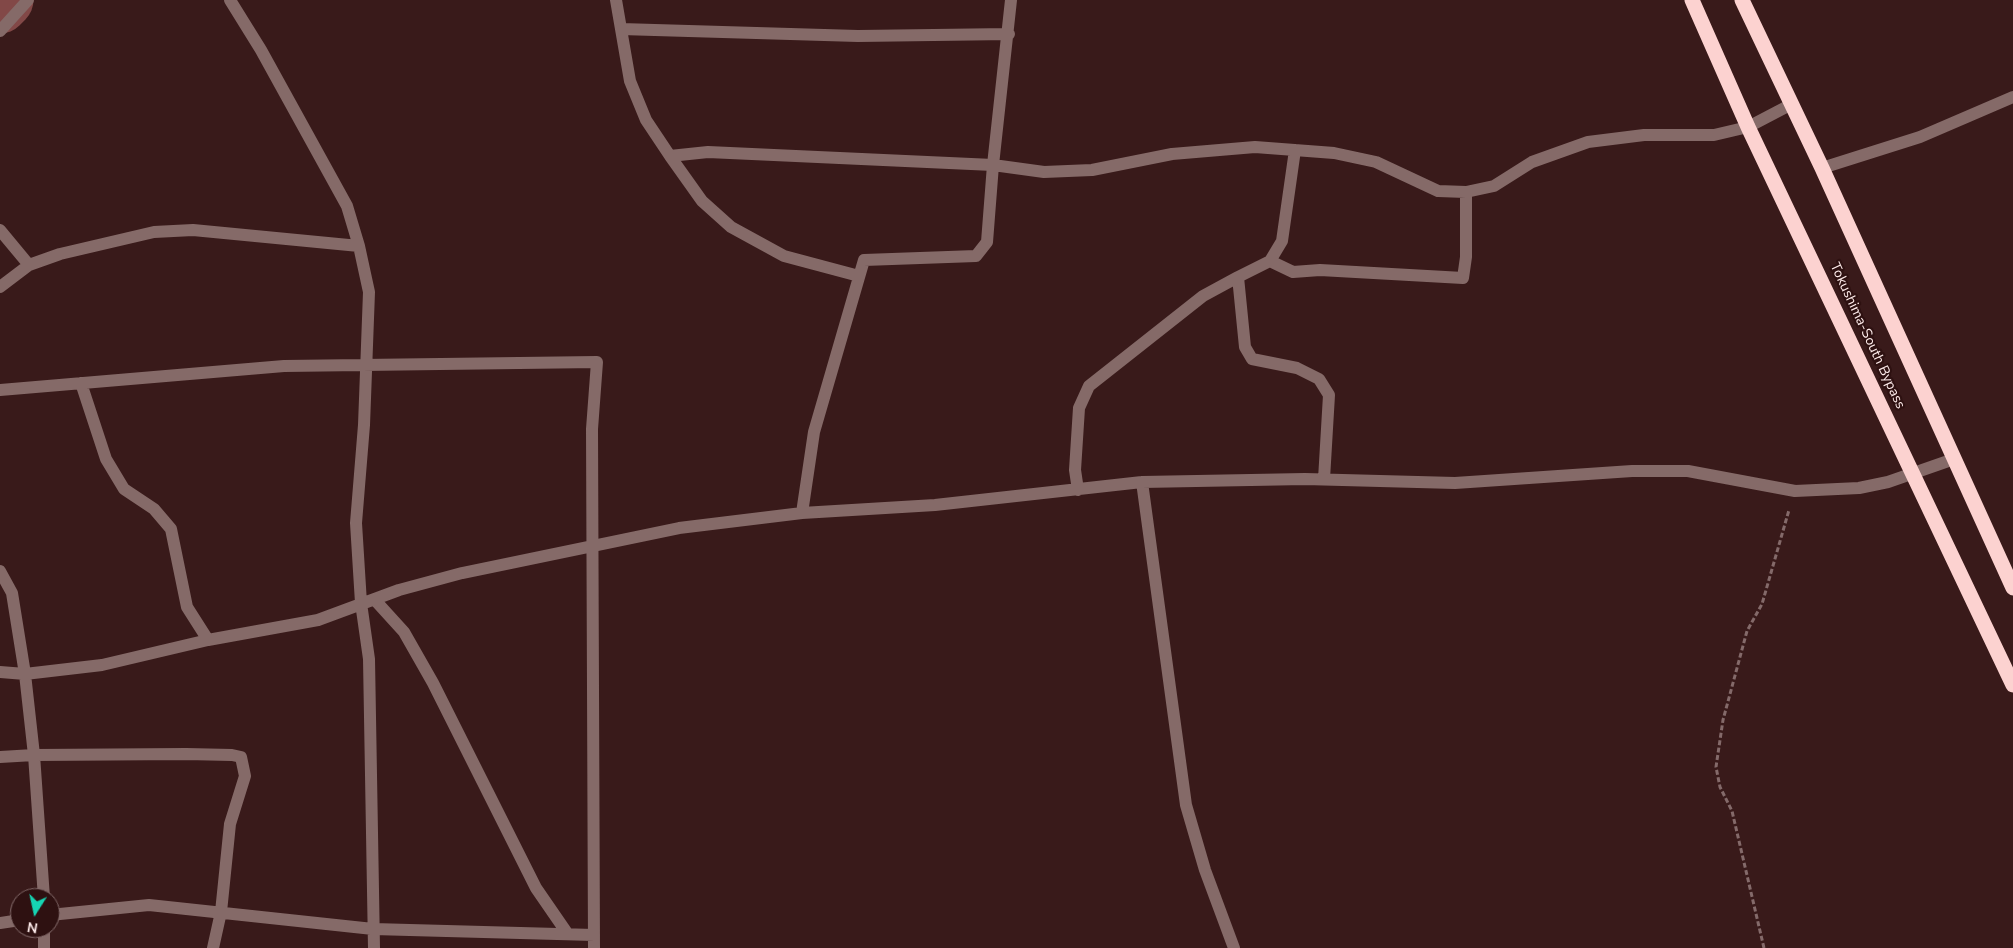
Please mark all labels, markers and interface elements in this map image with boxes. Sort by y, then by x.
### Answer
street label: Tokushima-South Bypass [1826,260,1908,412]
north arrow [10,888,60,938]
text: N [26,917,39,938]

